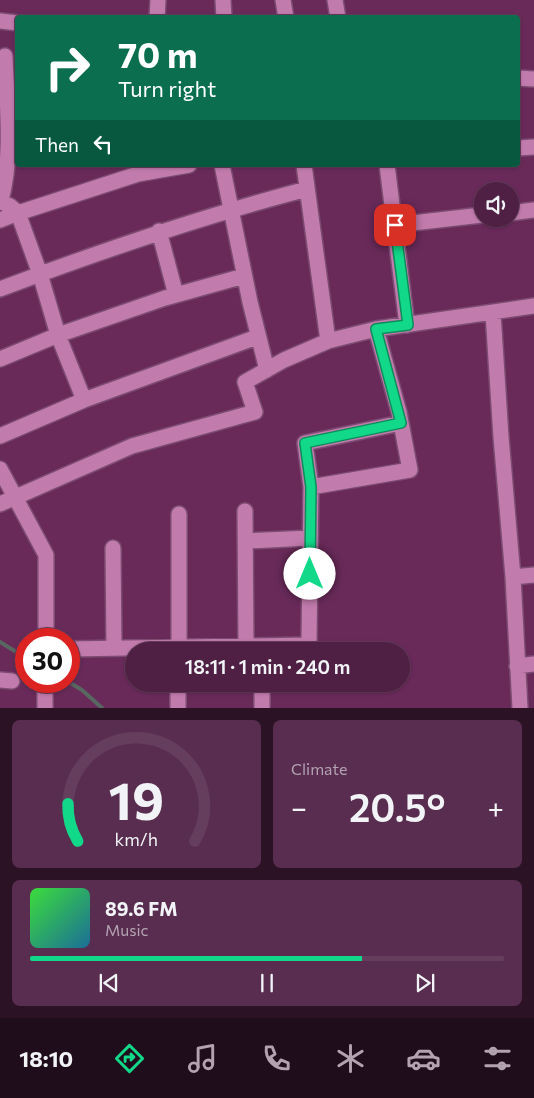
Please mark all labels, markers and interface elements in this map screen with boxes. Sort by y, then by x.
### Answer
text: 70 m [118,32,198,75]
icon: right [35,35,100,100]
text: Turn right [118,75,216,102]
icon: left [89,130,117,158]
text: Then [35,133,79,156]
map controls [474,182,519,227]
button: sound [474,182,519,227]
pin [374,204,416,246]
icon: arrive [381,211,409,239]
position arrow [283,547,335,599]
speed limit sign: 30 [15,628,80,693]
text: 18:11 · 1 min · 240 m [185,655,350,678]
text: Climate [291,759,347,778]
text: 19 [109,767,164,831]
text: 20.5° [349,783,445,830]
text: − [291,790,307,824]
text: + [488,790,504,824]
text: km/h [115,828,158,850]
text: 89.6 FM [105,897,178,920]
text: Music [105,920,149,939]
icon: previous [95,969,123,997]
icon: pause [253,969,281,997]
icon: next [411,969,439,997]
icon: directions [112,1041,147,1076]
icon: music [185,1041,220,1076]
icon: phone [259,1041,294,1076]
icon: climate [333,1041,368,1076]
icon: car [406,1041,441,1076]
icon: filters [480,1041,515,1076]
text: 18:10 [19,1045,73,1072]

